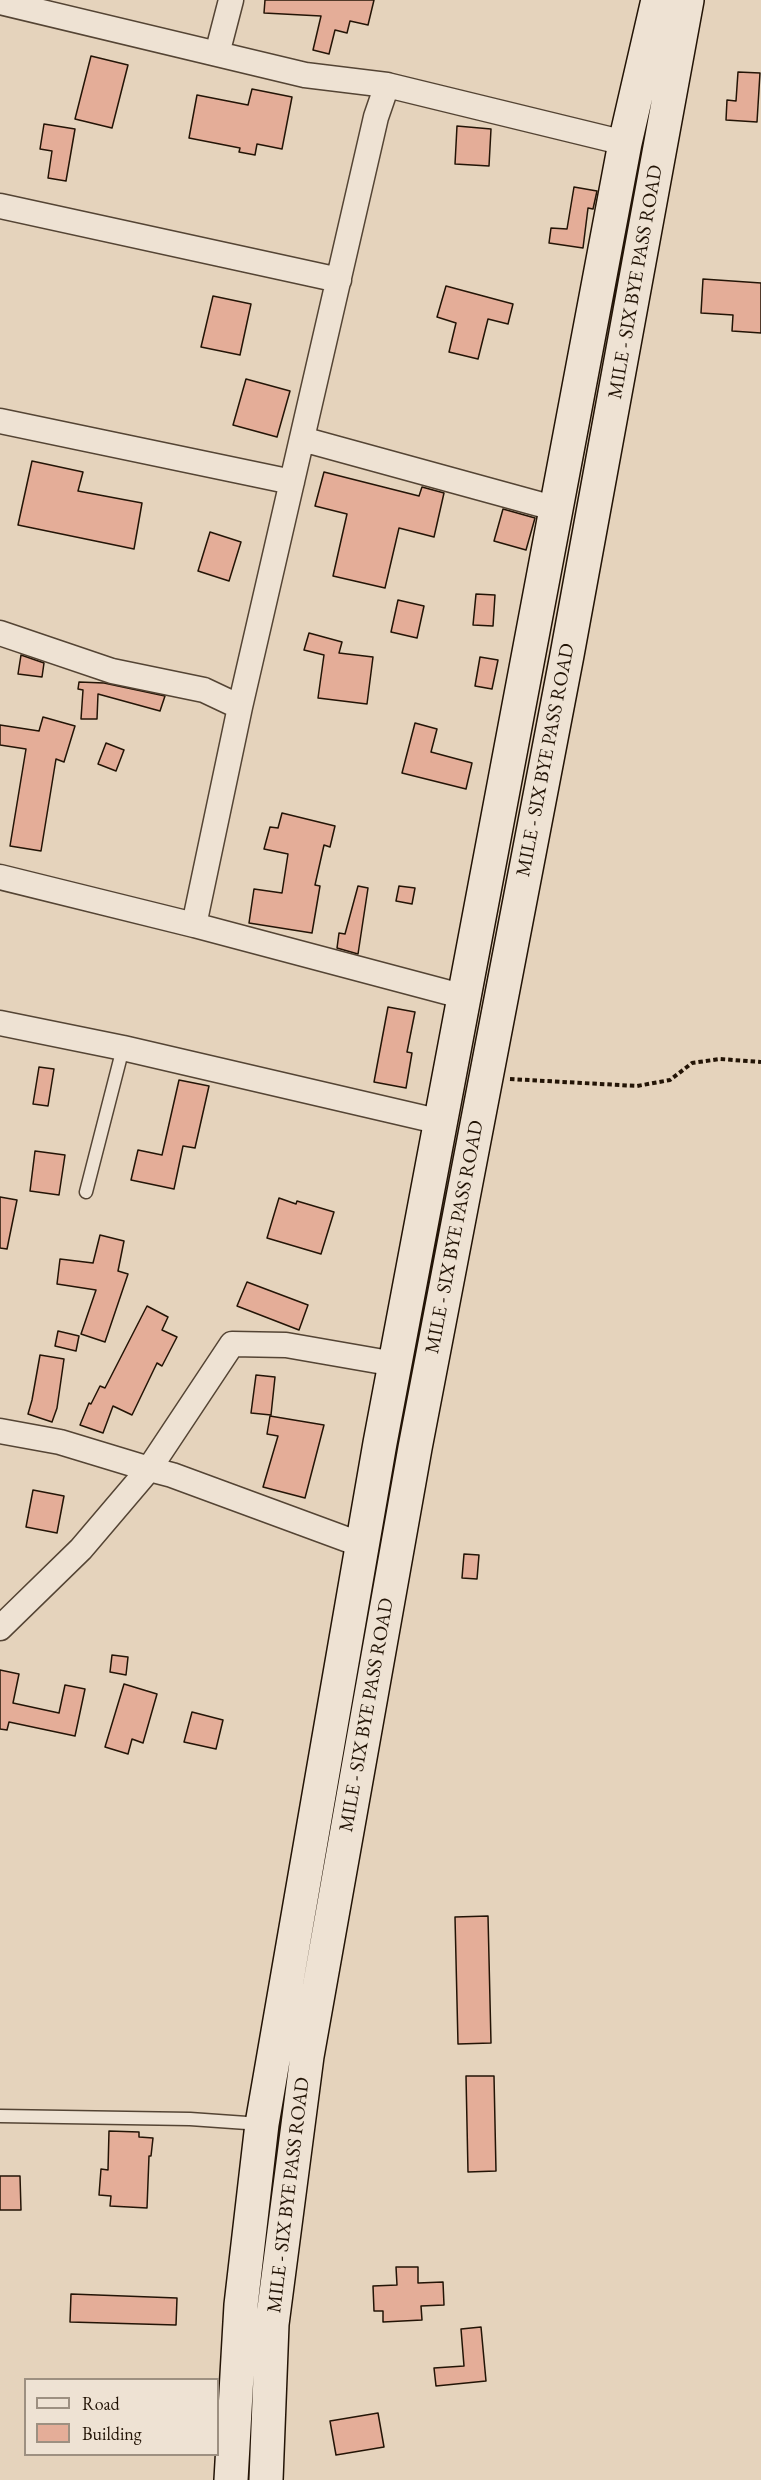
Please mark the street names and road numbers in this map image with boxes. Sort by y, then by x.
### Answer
street label: MILE - SIX BYE PASS ROAD [604,163,668,401]
street label: MILE - SIX BYE PASS ROAD [512,641,580,879]
street label: MILE - SIX BYE PASS ROAD [421,1118,489,1356]
street label: MILE - SIX BYE PASS ROAD [335,1596,399,1834]
street label: MILE - SIX BYE PASS ROAD [263,2076,315,2314]

